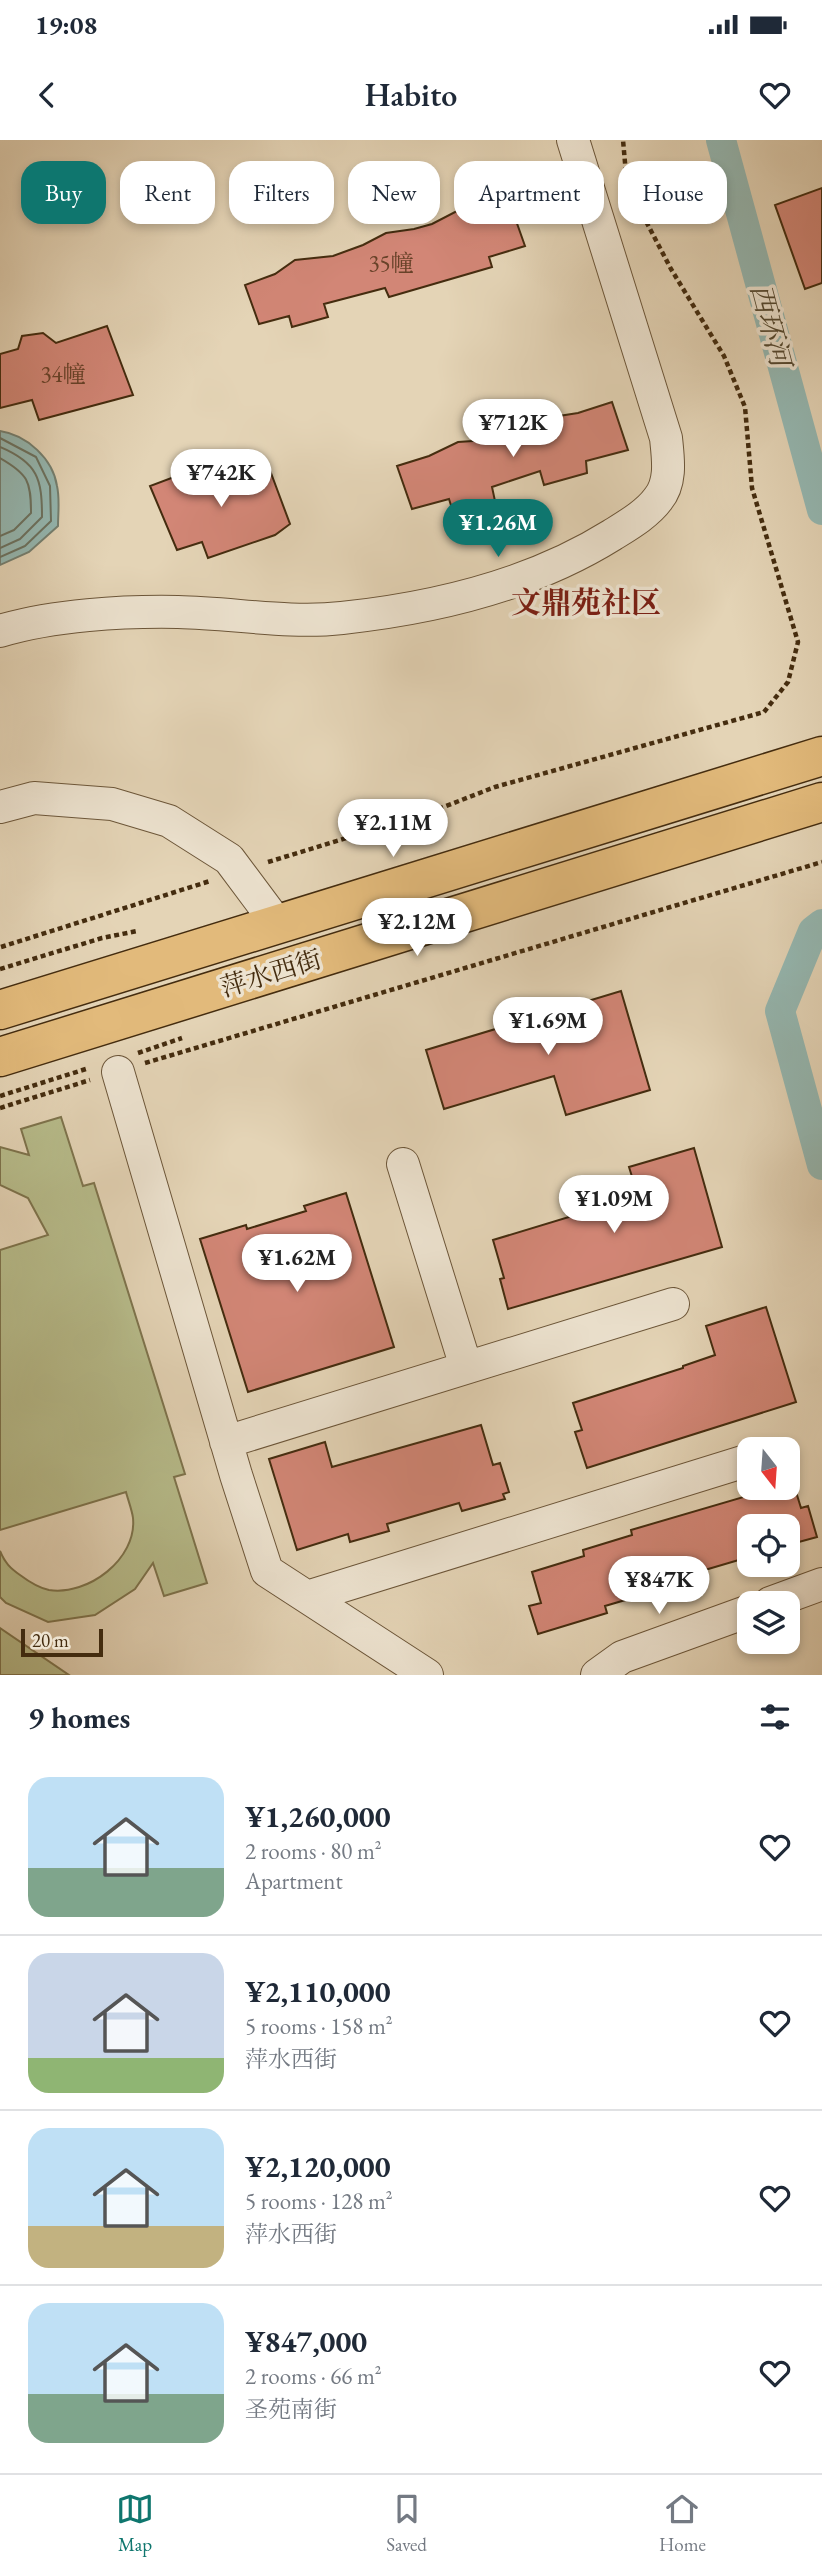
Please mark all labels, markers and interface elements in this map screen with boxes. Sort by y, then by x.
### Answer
text: 19:08 [35,8,97,42]
text: Habito [365,74,457,116]
icon: back [28,76,66,114]
icon: heart [756,76,794,114]
chip: Buy [21,161,106,224]
chip: Rent [120,161,215,224]
chip: Filters [229,161,334,224]
chip: New [348,161,440,224]
chip: Apartment [454,161,604,224]
chip: House [618,161,727,224]
house number: 35幢 [368,248,414,278]
water label: 西环河 [743,280,801,375]
house number: 34幢 [40,359,86,389]
pin: ¥712K [464,400,562,459]
text: ¥712K [478,407,548,437]
pin: ¥742K [172,450,270,509]
text: ¥742K [186,457,256,487]
pin: ¥1.26M [441,500,555,559]
text: ¥1.26M [459,507,537,537]
district label: 文鼎苑社区 [511,583,661,622]
pin: ¥2.11M [336,800,450,859]
text: ¥2.11M [354,807,432,837]
pin: ¥2.12M [360,898,474,958]
text: ¥2.12M [378,906,456,936]
street label: 萍水西街 [216,942,326,1004]
pin: ¥1.69M [491,998,605,1057]
text: ¥1.69M [509,1005,587,1035]
pin: ¥1.09M [557,1176,671,1235]
text: ¥1.09M [575,1183,653,1213]
pin: ¥1.62M [240,1234,354,1294]
text: ¥1.62M [258,1242,336,1272]
north arrow [737,1437,800,1500]
map controls [737,1437,800,1654]
button: locate [737,1514,800,1577]
pin: ¥847K [610,1556,708,1616]
text: ¥847K [624,1564,694,1594]
button: layers [737,1591,800,1654]
scale bar [21,1626,103,1658]
text: 20 m [32,1628,69,1653]
text: 9 homes [28,1698,130,1737]
icon: filters [756,1698,794,1736]
text: ¥1,260,000 [245,1797,391,1836]
icon: home [84,1805,168,1889]
icon: heart [756,1828,794,1866]
text: 2 rooms · 80 m² [245,1836,382,1866]
text: Apartment [245,1866,343,1896]
text: ¥2,110,000 [245,1972,391,2011]
icon: home [84,1981,168,2065]
icon: heart [756,2004,794,2042]
text: 5 rooms · 158 m² [245,2011,393,2041]
text: 萍水西街 [245,2044,337,2074]
text: ¥2,120,000 [245,2147,391,2186]
icon: home [84,2156,168,2240]
icon: heart [756,2179,794,2217]
text: 5 rooms · 128 m² [245,2186,393,2216]
text: 萍水西街 [245,2219,337,2249]
text: ¥847,000 [245,2322,367,2361]
icon: home [84,2331,168,2415]
icon: heart [756,2354,794,2392]
text: 2 rooms · 66 m² [245,2361,382,2391]
text: 圣苑南街 [245,2394,337,2424]
tab: Map [116,2490,154,2557]
tab: Saved [386,2490,427,2557]
tab: Home [659,2490,706,2557]

